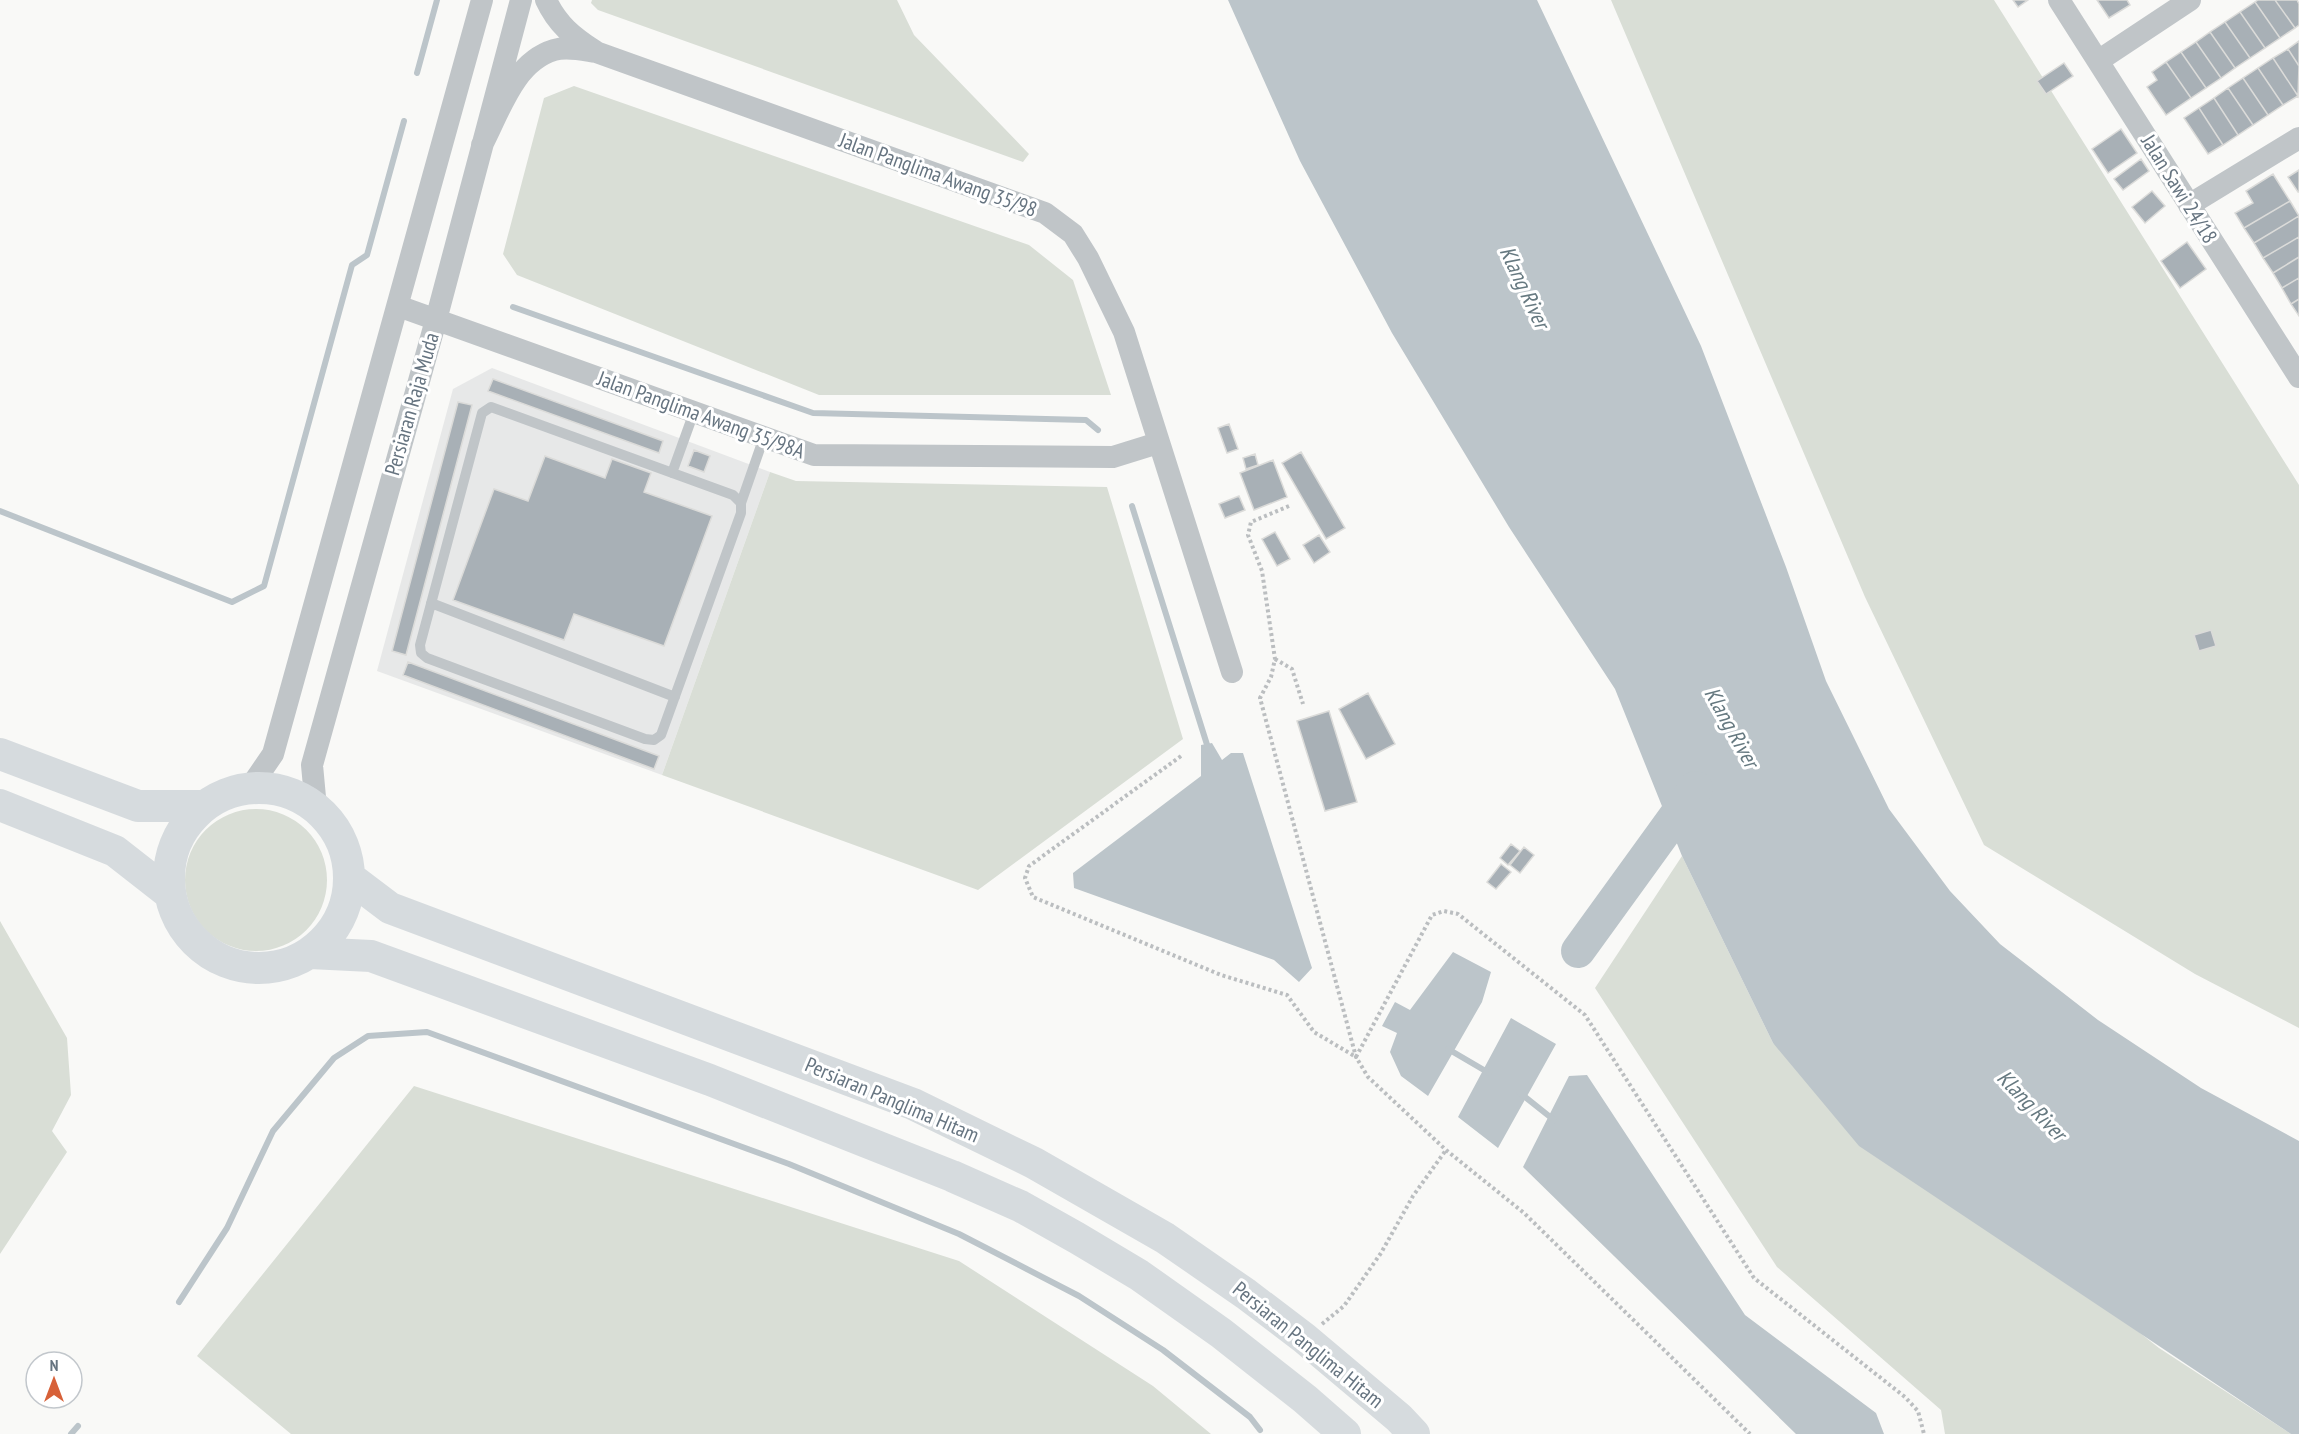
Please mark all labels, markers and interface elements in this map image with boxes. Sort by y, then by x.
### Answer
street label: Jalan Panglima Awang 35/98 [835,126,1041,223]
street label: Jalan Sawi 24/18 [2135,128,2224,248]
water label: Klang River [1494,241,1557,335]
street label: Persiaran Raja Muda [378,329,445,478]
street label: Jalan Panglima Awang 35/98A [593,364,808,465]
water label: Klang River [1699,682,1767,775]
street label: Persiaran Panglima Hitam [801,1051,983,1148]
water label: Klang River [1992,1064,2075,1148]
street label: Persiaran Panglima Hitam [1227,1275,1389,1414]
north arrow [24,1350,84,1410]
text: N [50,1355,58,1375]

